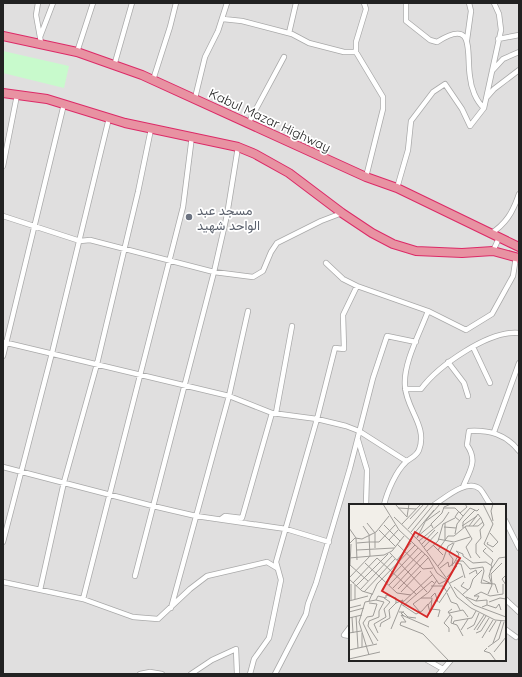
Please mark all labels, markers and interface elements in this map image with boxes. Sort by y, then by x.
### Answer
street label: Kabul Mazar Highway [207,85,333,155]
place label: مسجد عبد الواحد شهید [197,202,260,234]
marker: مسجد عبد الواحد شهید [184,212,194,222]
inset map [349,504,506,661]

